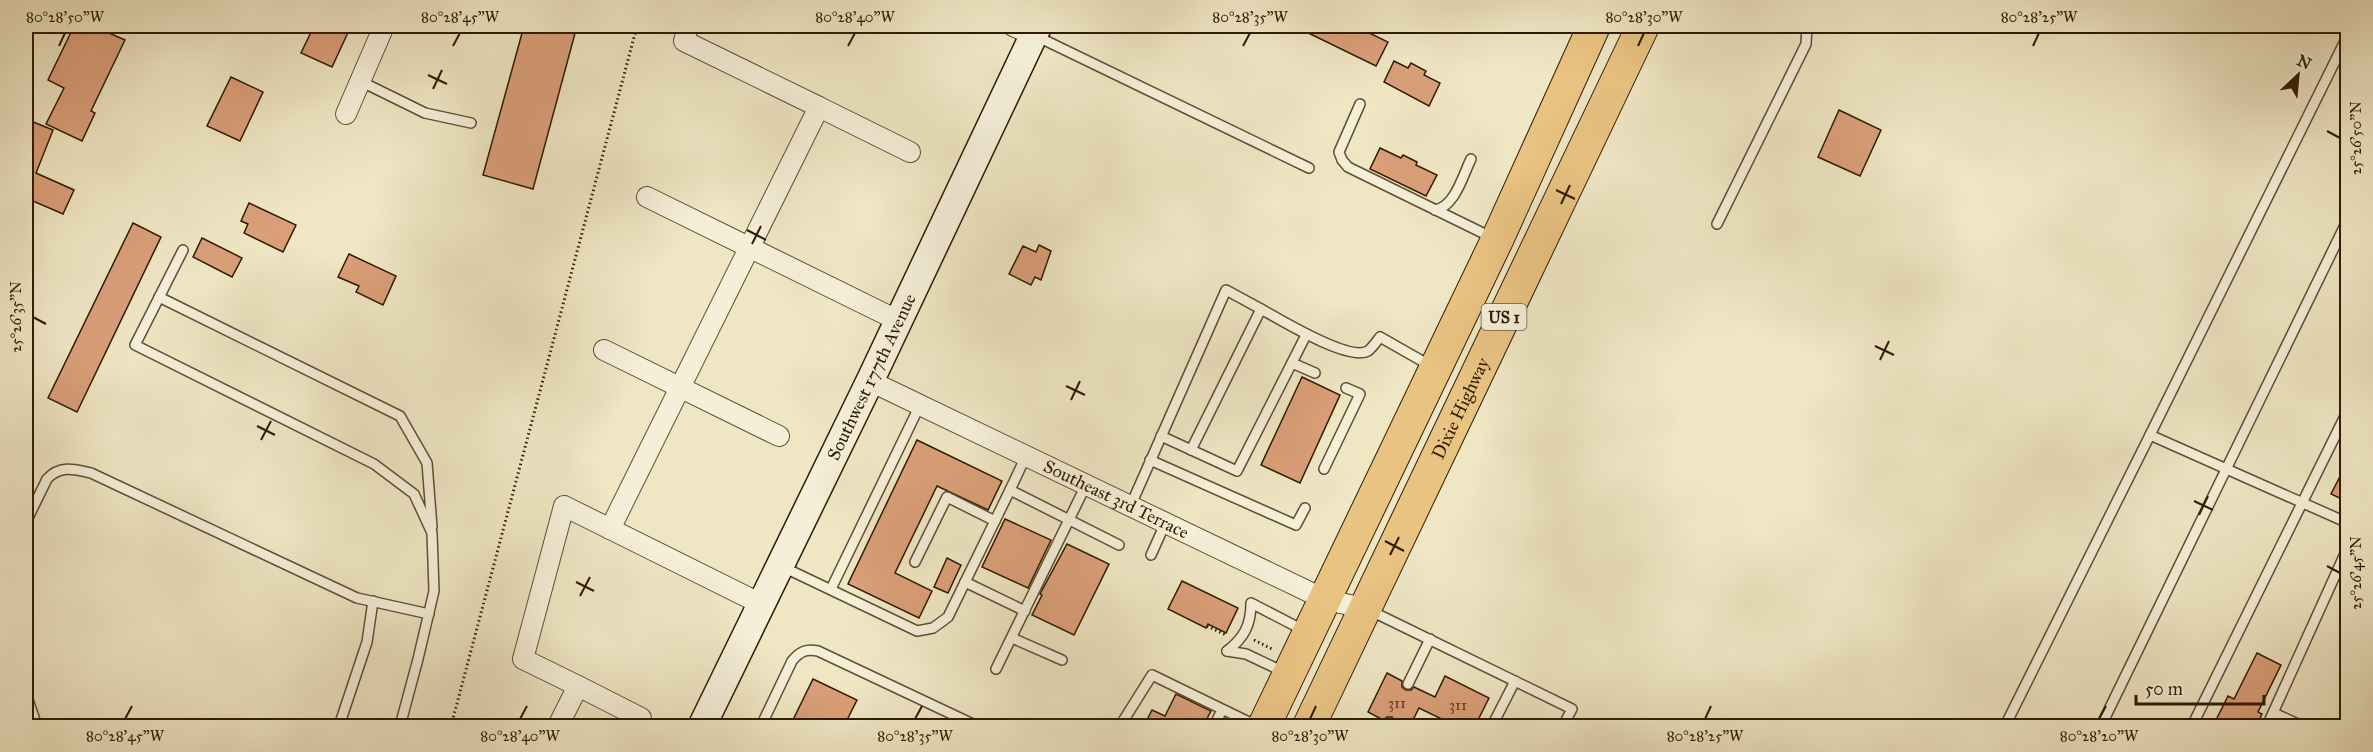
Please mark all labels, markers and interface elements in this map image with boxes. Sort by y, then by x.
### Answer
text: 80°28'50"W [26,8,105,26]
text: 80°28'45"W [421,8,500,26]
text: 80°28'40"W [815,8,896,26]
text: 80°28'35"W [1212,8,1288,26]
text: 80°28'30"W [1605,8,1683,26]
text: 80°28'25"W [2001,8,2078,26]
north arrow [2268,45,2328,105]
text: N [2294,50,2315,74]
text: 25°26'50"N [2347,101,2365,175]
text: 25°26'35"N [7,281,25,353]
street label: Southwest 177th Avenue [822,290,921,464]
road number: US 1 [1482,304,1526,330]
street label: Dixie Highway [1427,354,1494,463]
street label: Southeast 3rd Terrace [1040,455,1192,543]
text: 25°26'45"N [2347,536,2365,610]
scale bar [2136,668,2264,706]
text: 50 m [2145,678,2183,700]
house number: 311 [1388,694,1406,712]
house number: 311 [1449,696,1467,714]
text: 80°28'45"W [86,727,165,745]
text: 80°28'40"W [480,727,561,745]
text: 80°28'35"W [877,727,953,745]
text: 80°28'30"W [1271,727,1349,745]
text: 80°28'25"W [1667,727,1744,745]
text: 80°28'20"W [2060,727,2139,745]

